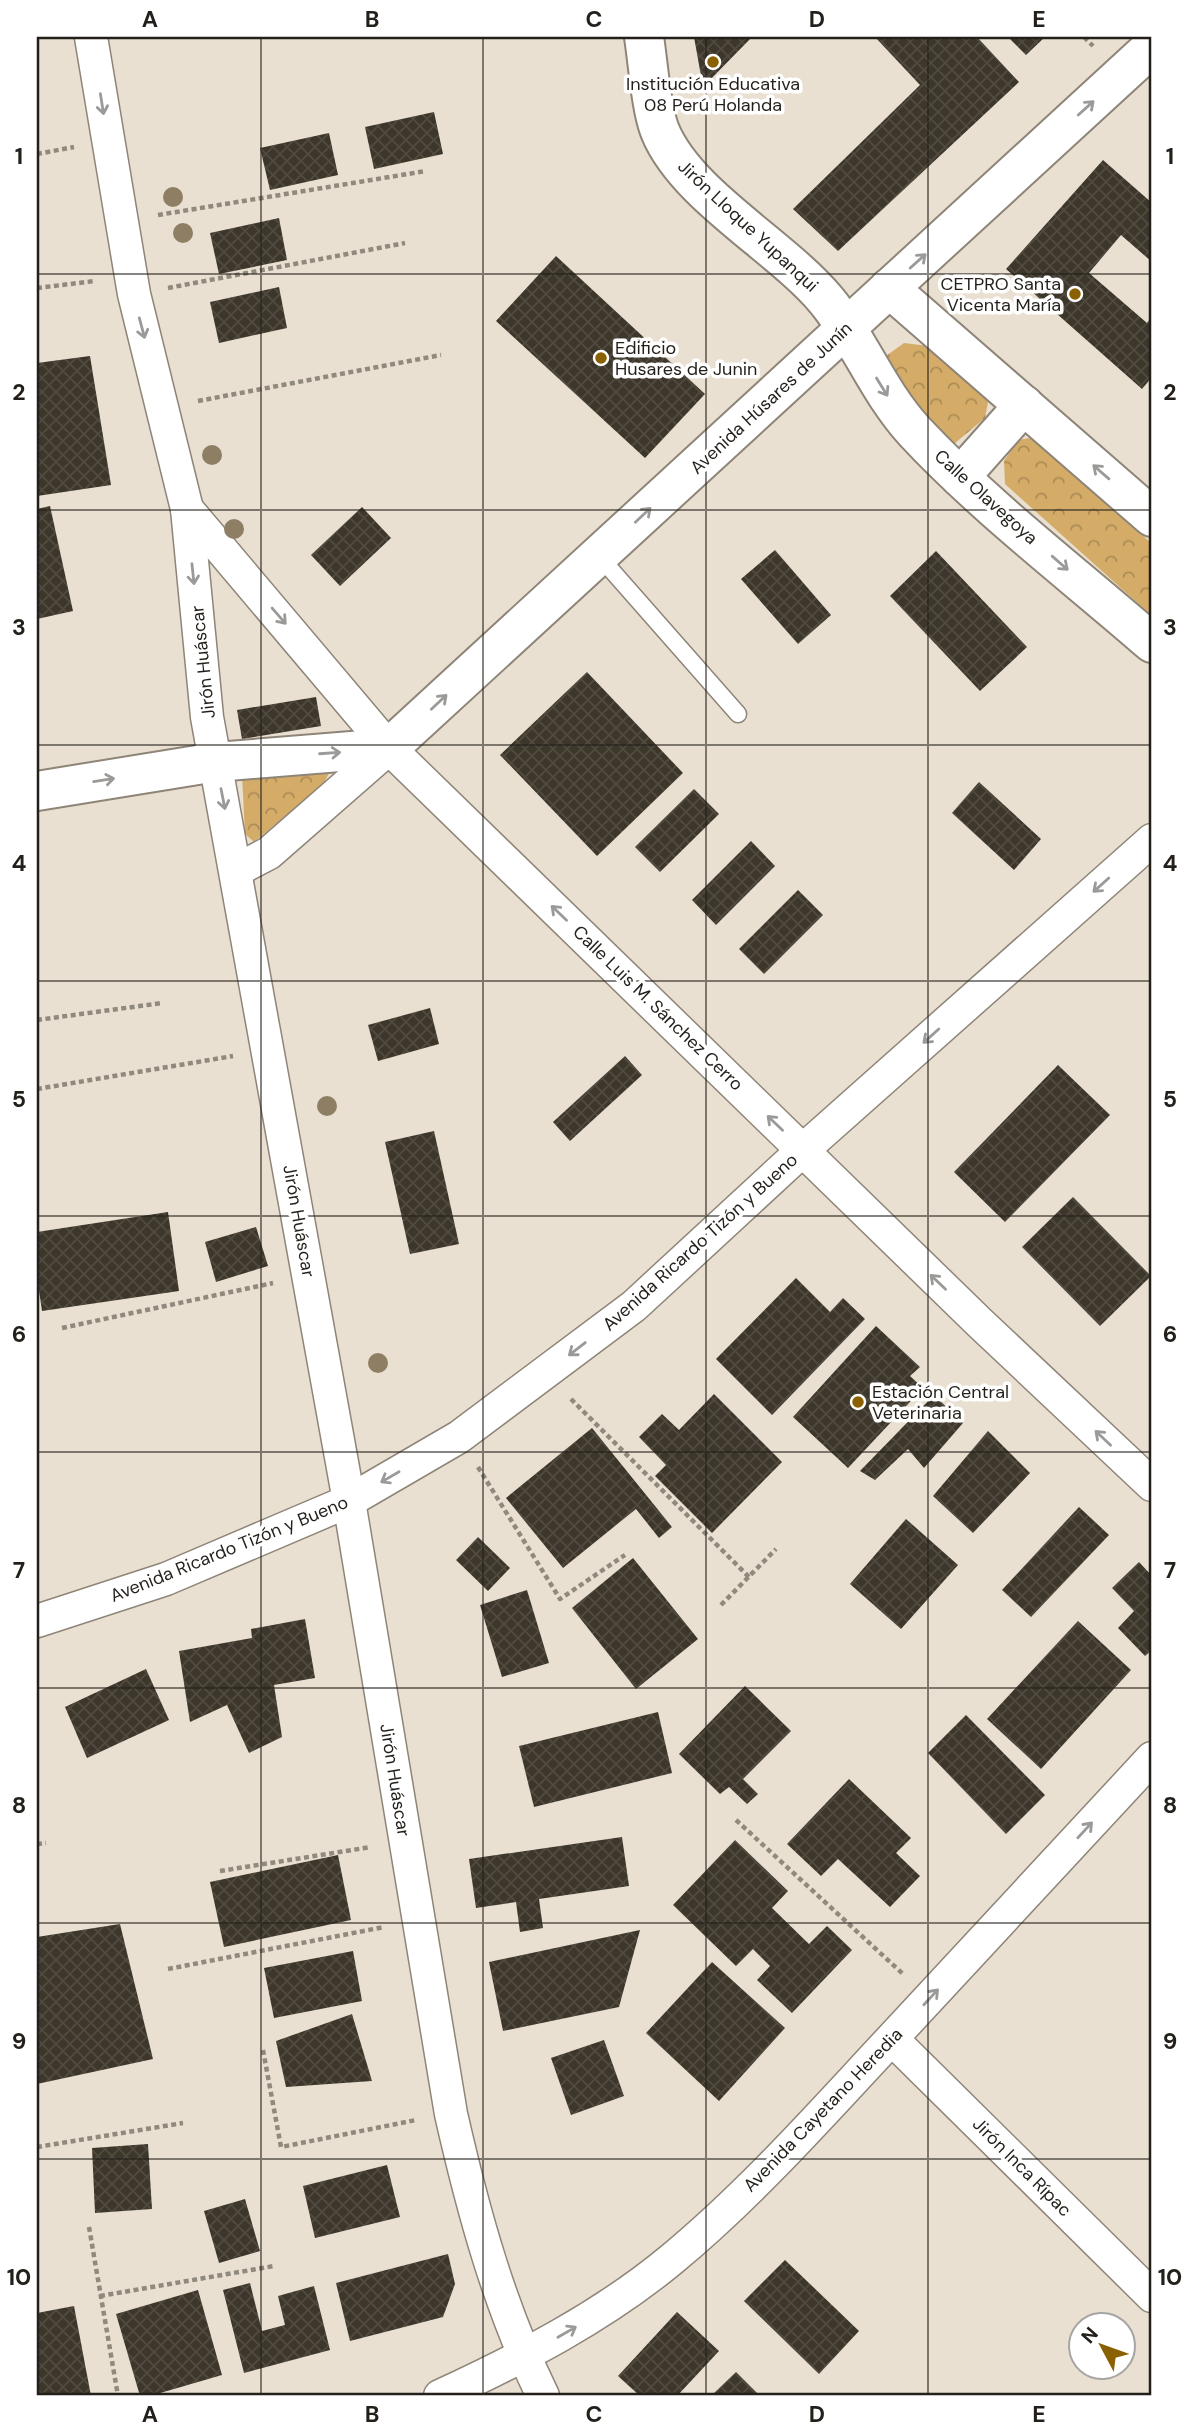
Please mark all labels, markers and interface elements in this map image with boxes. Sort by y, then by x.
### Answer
text: A [142,4,158,34]
text: B [365,4,379,34]
text: C [586,4,602,34]
text: D [809,4,825,34]
text: E [1032,4,1046,34]
marker: Institución Educativa 08 Perú Holanda [705,54,721,70]
place label: Institución Educativa 08 Perú Holanda [626,72,800,117]
one-way arrow [96,92,109,115]
one-way arrow [1077,99,1094,116]
text: 1 [15,141,23,171]
text: 1 [1166,141,1174,171]
street label: Jirón Lloque Yupanqui [673,155,823,297]
one-way arrow [909,253,927,269]
place label: CETPRO Santa Vicenta María [941,272,1061,317]
marker: CETPRO Santa Vicenta María [1067,286,1083,302]
one-way arrow [137,317,150,339]
street label: Avenida Húsares de Junín [685,317,857,479]
place label: Edificio Husares de Junin [615,336,757,381]
marker: Edificio Husares de Junin [593,350,609,366]
one-way arrow [875,376,889,396]
text: 2 [12,377,26,407]
text: 2 [1163,377,1177,407]
street label: Calle Olavegoya [929,444,1043,550]
one-way arrow [1092,464,1110,480]
one-way arrow [634,507,652,523]
one-way arrow [1051,555,1069,571]
one-way arrow [187,562,200,585]
street label: Jirón Huáscar [185,604,221,720]
one-way arrow [271,607,287,625]
text: 3 [12,612,26,642]
text: 3 [1163,612,1177,642]
one-way arrow [430,694,448,710]
one-way arrow [318,746,341,759]
one-way arrow [92,773,115,786]
one-way arrow [217,787,231,810]
text: 4 [12,848,27,878]
text: 4 [1163,848,1178,878]
one-way arrow [1092,877,1110,893]
one-way arrow [551,904,568,921]
street label: Calle Luis M. Sánchez Cerro [568,920,748,1096]
one-way arrow [922,1028,940,1044]
text: 5 [12,1084,26,1114]
text: 5 [1163,1084,1177,1114]
one-way arrow [767,1114,784,1131]
street label: Avenida Ricardo Tizón y Bueno [597,1148,803,1336]
street label: Jirón Huáscar [277,1163,321,1279]
one-way arrow [930,1273,947,1290]
text: 6 [12,1319,26,1349]
text: 6 [1163,1319,1177,1349]
one-way arrow [568,1341,587,1356]
place label: Estación Central Veterinaria [872,1380,1009,1425]
marker: Estación Central Veterinaria [850,1394,866,1410]
one-way arrow [1095,1430,1112,1447]
one-way arrow [380,1471,401,1484]
street label: Avenida Ricardo Tizón y Bueno [106,1490,352,1608]
text: 7 [13,1555,25,1585]
text: 7 [1164,1555,1176,1585]
street label: Jirón Huáscar [374,1722,416,1838]
text: 8 [12,1790,26,1820]
text: 8 [1163,1790,1177,1820]
one-way arrow [1077,1822,1094,1839]
one-way arrow [922,1989,939,2006]
street label: Avenida Cayetano Heredia [738,2023,908,2197]
text: 9 [12,2026,26,2056]
text: 9 [1163,2026,1177,2056]
street label: Jirón Inca Rípac [967,2112,1077,2222]
text: 10 [7,2262,31,2292]
text: 10 [1158,2262,1182,2292]
north arrow [1066,2310,1136,2380]
text: N [1076,2322,1104,2349]
one-way arrow [556,2325,576,2339]
text: A [142,2399,158,2429]
text: B [365,2399,379,2429]
text: C [586,2399,602,2429]
text: D [809,2399,825,2429]
text: E [1032,2399,1046,2429]

